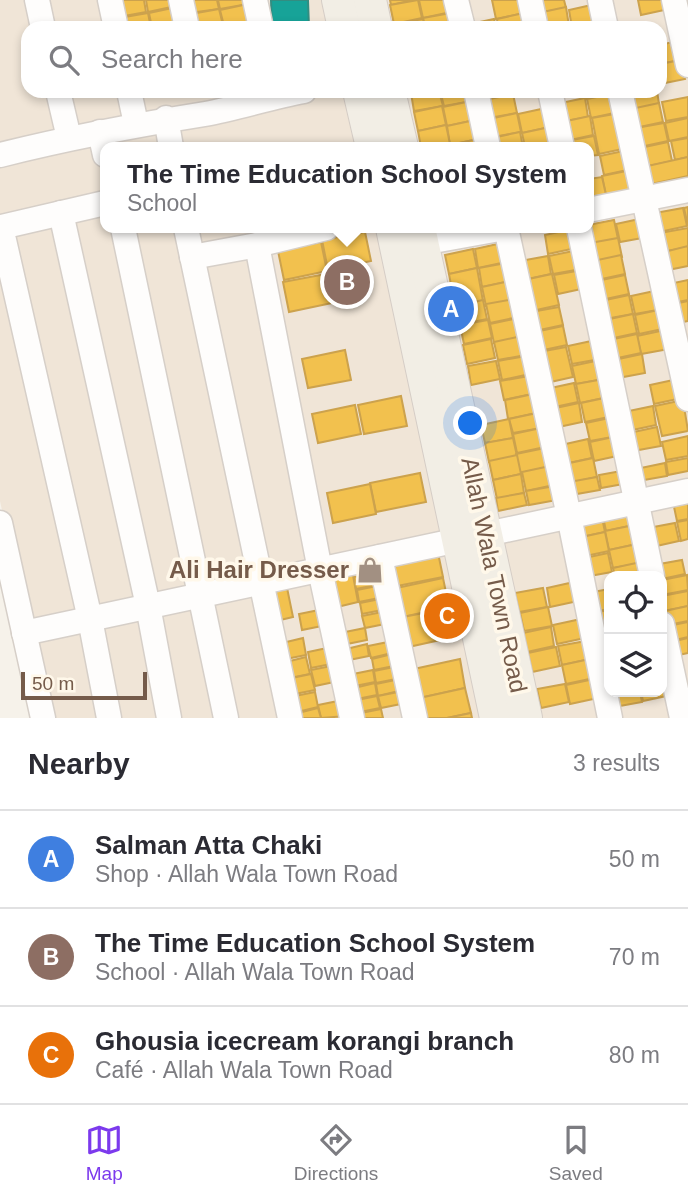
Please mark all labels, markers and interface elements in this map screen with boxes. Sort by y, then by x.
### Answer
search box [21,21,667,98]
icon: search [45,41,83,79]
text: Search here [101,44,243,74]
popup [100,142,594,233]
text: The Time Education School System [127,159,567,189]
text: School [127,190,197,216]
pin: B [324,256,370,308]
pin: A [428,283,474,335]
your location [453,406,487,440]
street label: Allah Wala Town Road [456,455,533,695]
shop icon: Ali Hair Dresser [355,555,385,585]
place label: Ali Hair Dresser [169,556,349,583]
map controls [604,571,667,697]
button: locate [604,571,667,634]
pin: C [424,590,470,642]
button: layers [604,634,667,697]
scale bar [21,669,147,701]
text: 50 m [32,673,74,694]
text: Nearby [28,747,130,780]
text: 3 results [573,750,660,776]
text: Salman Atta Chaki [95,830,322,860]
text: A [43,846,59,872]
text: 50 m [609,846,660,872]
text: Shop · Allah Wala Town Road [95,861,398,887]
text: The Time Education School System [95,928,535,958]
text: B [43,944,59,970]
text: 70 m [609,944,660,970]
text: School · Allah Wala Town Road [95,959,415,985]
text: Ghousia icecream korangi branch [95,1026,514,1056]
text: C [43,1042,59,1068]
text: 80 m [609,1042,660,1068]
text: Café · Allah Wala Town Road [95,1057,393,1083]
tab: Map [85,1121,123,1185]
tab: Directions [294,1121,378,1185]
tab: Saved [549,1121,603,1185]

